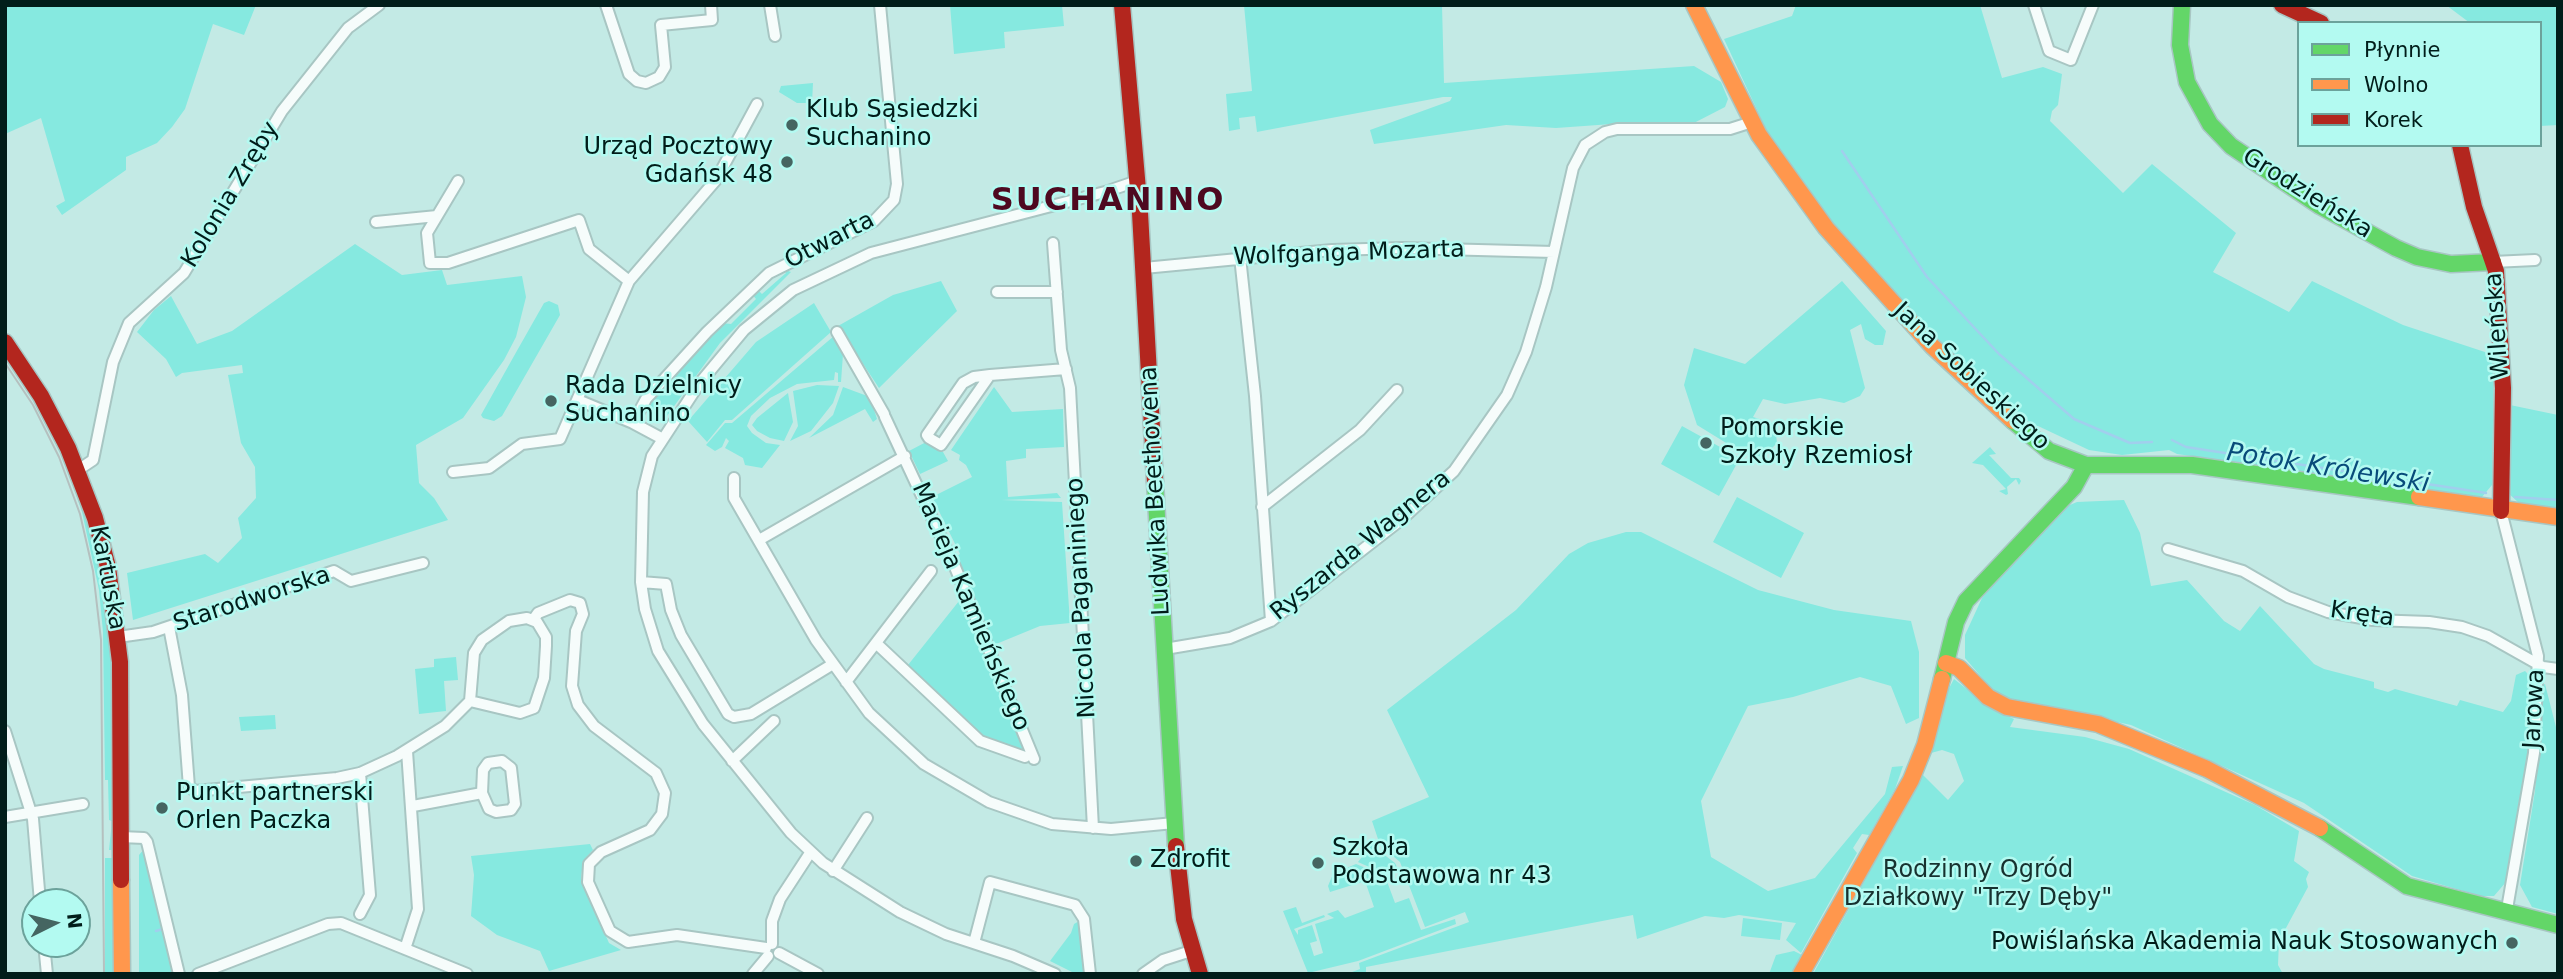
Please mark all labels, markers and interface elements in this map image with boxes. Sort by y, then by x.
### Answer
legend [2297,21,2542,147]
text: Płynnie [2364,38,2440,62]
text: Wolno [2364,73,2428,97]
place label: Klub Sąsiedzki Suchanino [806,97,979,153]
text: Korek [2364,108,2423,132]
street label: Kolonia Zręby [176,117,286,273]
marker: Klub Sąsiedzki Suchanino [784,117,800,133]
place label: Urząd Pocztowy Gdańsk 48 [583,134,773,190]
street label: Grodzieńska [2237,143,2377,245]
marker: Urząd Pocztowy Gdańsk 48 [779,154,795,170]
district label: SUCHANINO [992,183,1224,221]
street label: Otwarta [780,206,880,276]
street label: Wolfganga Mozarta [1233,236,1465,272]
street label: Wileńska [2480,272,2516,380]
street label: Jana Sobieskiego [1887,297,2055,457]
street label: Ludwika Beethovena [1135,366,1177,616]
place label: Rada Dzielnicy Suchanino [565,373,742,429]
marker: Rada Dzielnicy Suchanino [543,393,559,409]
place label: Pomorskie Szkoły Rzemiosł [1720,415,1912,471]
marker: Pomorskie Szkoły Rzemiosł [1698,435,1714,451]
water label: Potok Królewski [2224,438,2432,500]
street label: Ryszarda Wagnera [1265,465,1457,627]
street label: Niccola Paganiniego [1061,477,1103,719]
street label: Macieja Kamieńskiego [905,479,1035,735]
street label: Kartuska [83,524,131,632]
street label: Starodworska [170,561,334,639]
street label: Kręta [2328,596,2396,634]
street label: Jarowa [2519,668,2551,750]
place label: Punkt partnerski Orlen Paczka [176,780,374,836]
marker: Punkt partnerski Orlen Paczka [154,800,170,816]
place label: Szkoła Podstawowa nr 43 [1332,835,1552,891]
place label: Zdrofit [1150,847,1230,875]
marker: Zdrofit [1128,853,1144,869]
marker: Szkoła Podstawowa nr 43 [1310,855,1326,871]
park label: Rodzinny Ogród Działkowy "Trzy Dęby" [1844,857,2112,913]
north arrow [21,888,91,958]
text: N [63,912,87,930]
place label: Powiślańska Akademia Nauk Stosowanych [1991,929,2498,957]
marker: Powiślańska Akademia Nauk Stosowanych [2504,935,2520,951]

